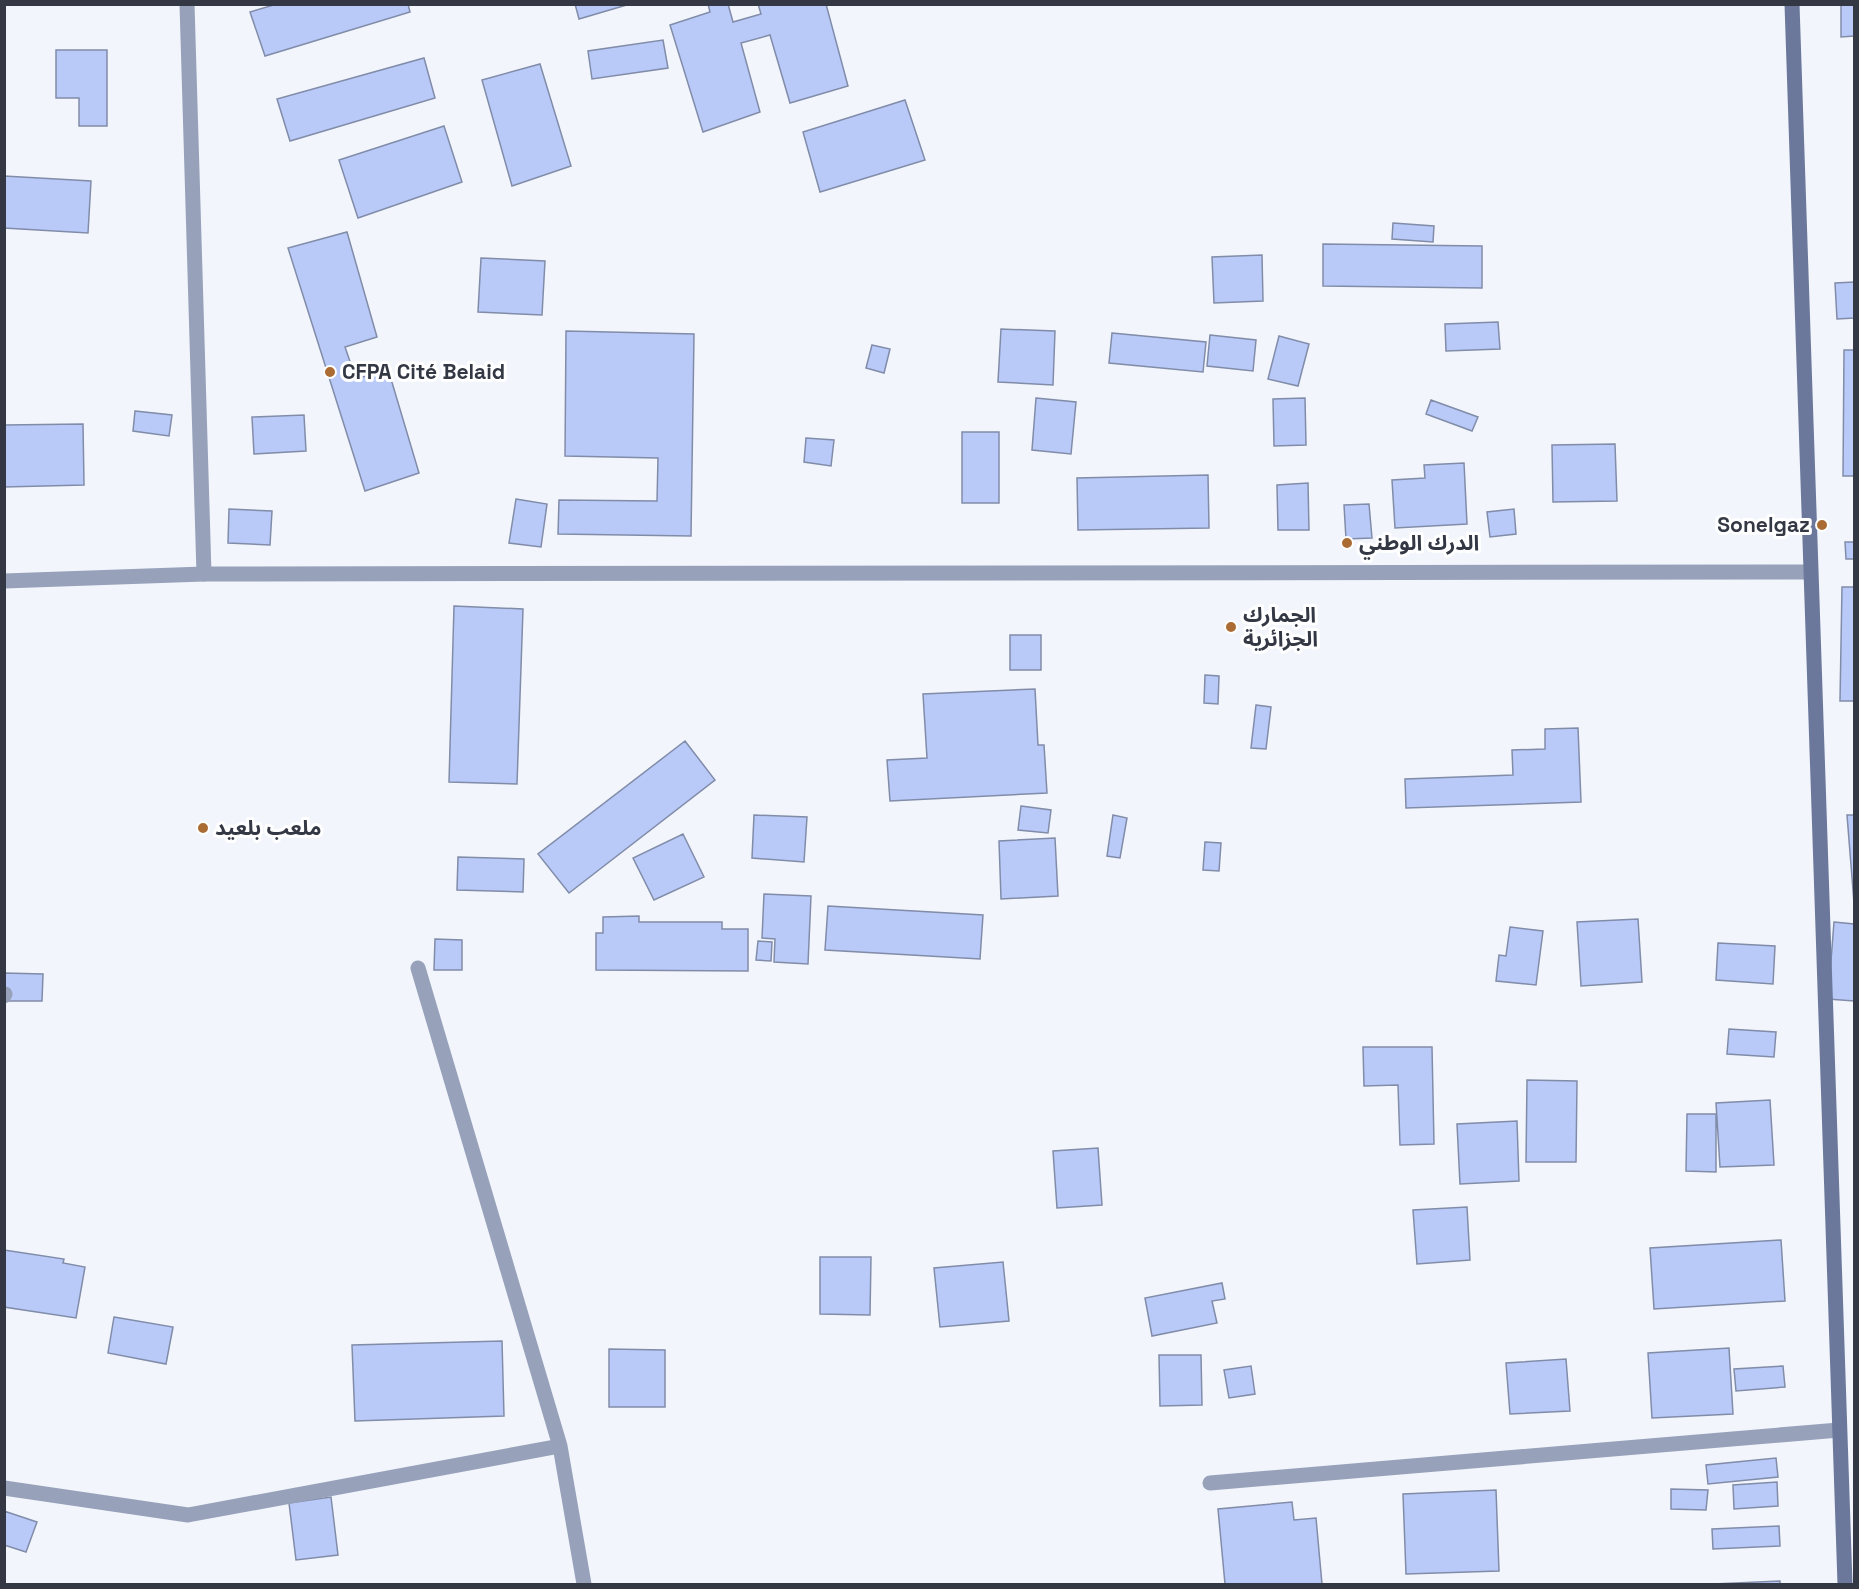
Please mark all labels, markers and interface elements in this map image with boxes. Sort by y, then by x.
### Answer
place label: CFPA Cité Belaid [342,358,505,385]
marker: CFPA Cité Belaid [323,365,337,379]
place label: Sonelgaz [1717,511,1810,538]
marker: Sonelgaz [1815,518,1829,532]
place label: الدرك الوطني [1359,529,1479,560]
marker: الدرك الوطني [1340,536,1354,550]
place label: الجمارك الجزائرية [1243,601,1318,652]
marker: الجمارك الجزائرية [1224,620,1238,634]
place label: ملعب بلعيد [215,814,321,841]
marker: ملعب بلعيد [196,821,210,835]

